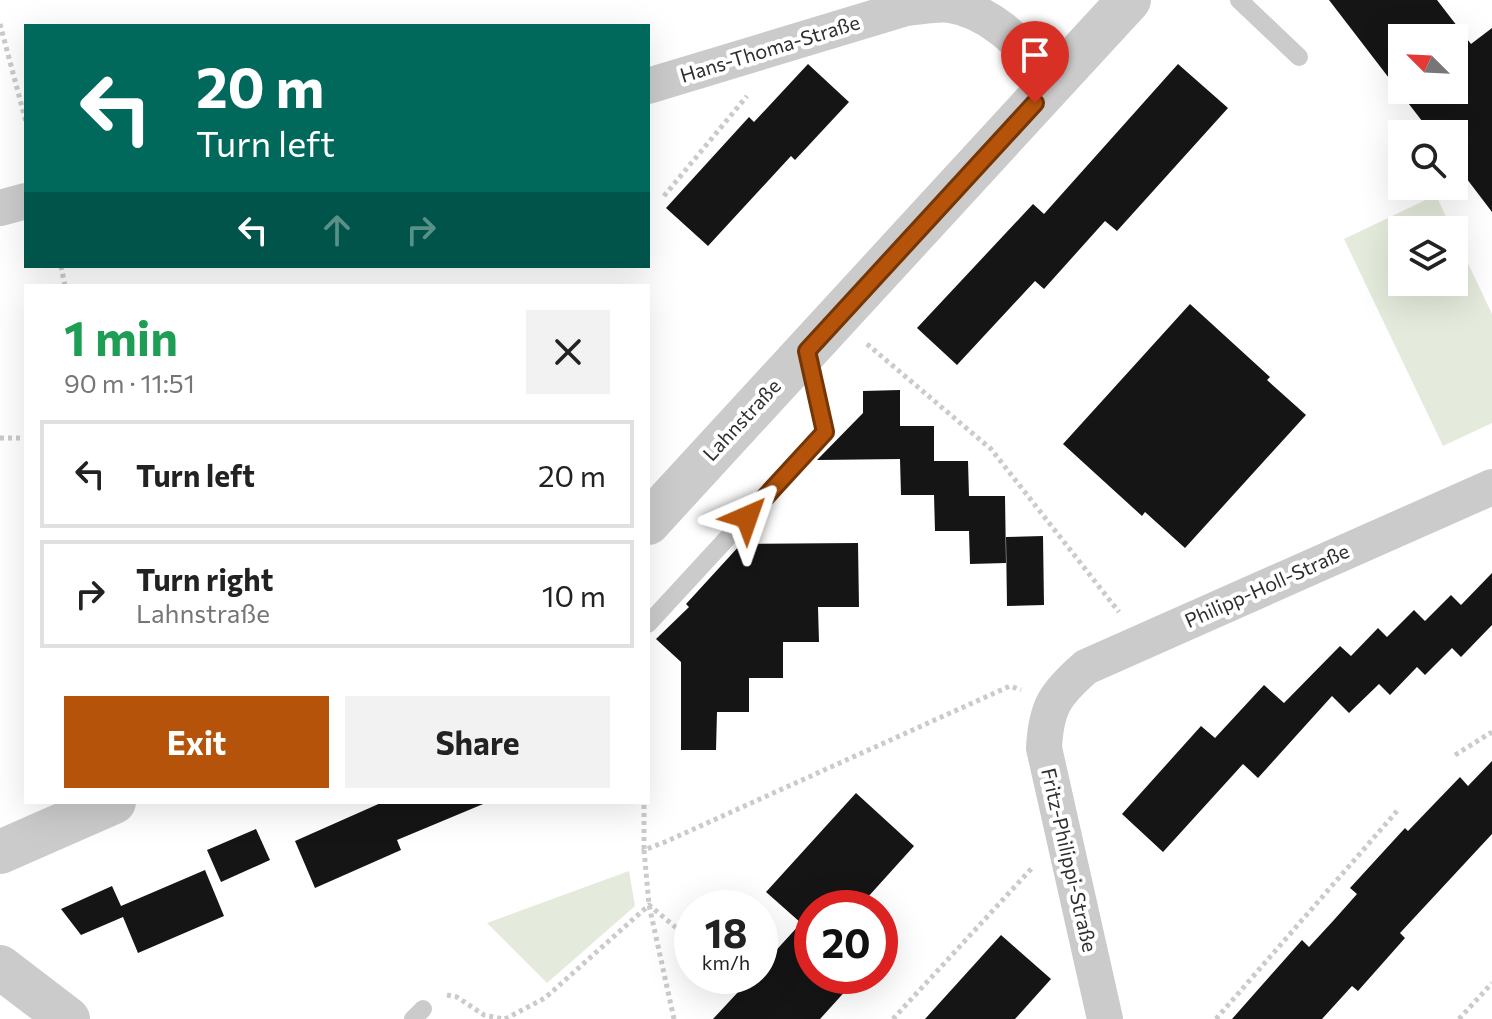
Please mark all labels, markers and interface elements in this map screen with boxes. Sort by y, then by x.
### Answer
street label: Hans-Thoma-Straße [677,9,862,87]
pin [1001,21,1069,103]
north arrow [1388,24,1468,104]
map controls [1388,24,1468,296]
icon: arrive [1013,33,1057,77]
text: 20 m [196,51,324,120]
icon: left [64,56,168,160]
text: Turn left [196,120,335,164]
button: search [1388,120,1468,200]
icon: left [231,208,275,252]
icon: ahead [315,208,359,252]
icon: right [399,208,443,252]
button: layers [1388,216,1468,296]
text: 1 min [64,307,178,366]
button: close [526,310,610,394]
text: 90 m · 11:51 [64,367,195,398]
street label: Lahnstraße [697,373,785,465]
icon: left [68,452,112,496]
text: Turn left [136,456,255,493]
text: 20 m [538,456,606,493]
position arrow [705,475,789,559]
street label: Philipp-Holl-Straße [1181,538,1353,632]
text: Turn right [136,560,273,597]
icon: right [68,572,112,616]
text: 10 m [542,576,606,613]
text: Lahnstraße [136,597,270,628]
button: Exit [64,696,329,788]
button: Share [345,696,610,788]
street label: Fritz-Philippi-Straße [1037,765,1103,954]
speed limit sign: 20 [794,890,898,994]
text: 18 [705,907,747,956]
text: km/h [702,950,750,974]

